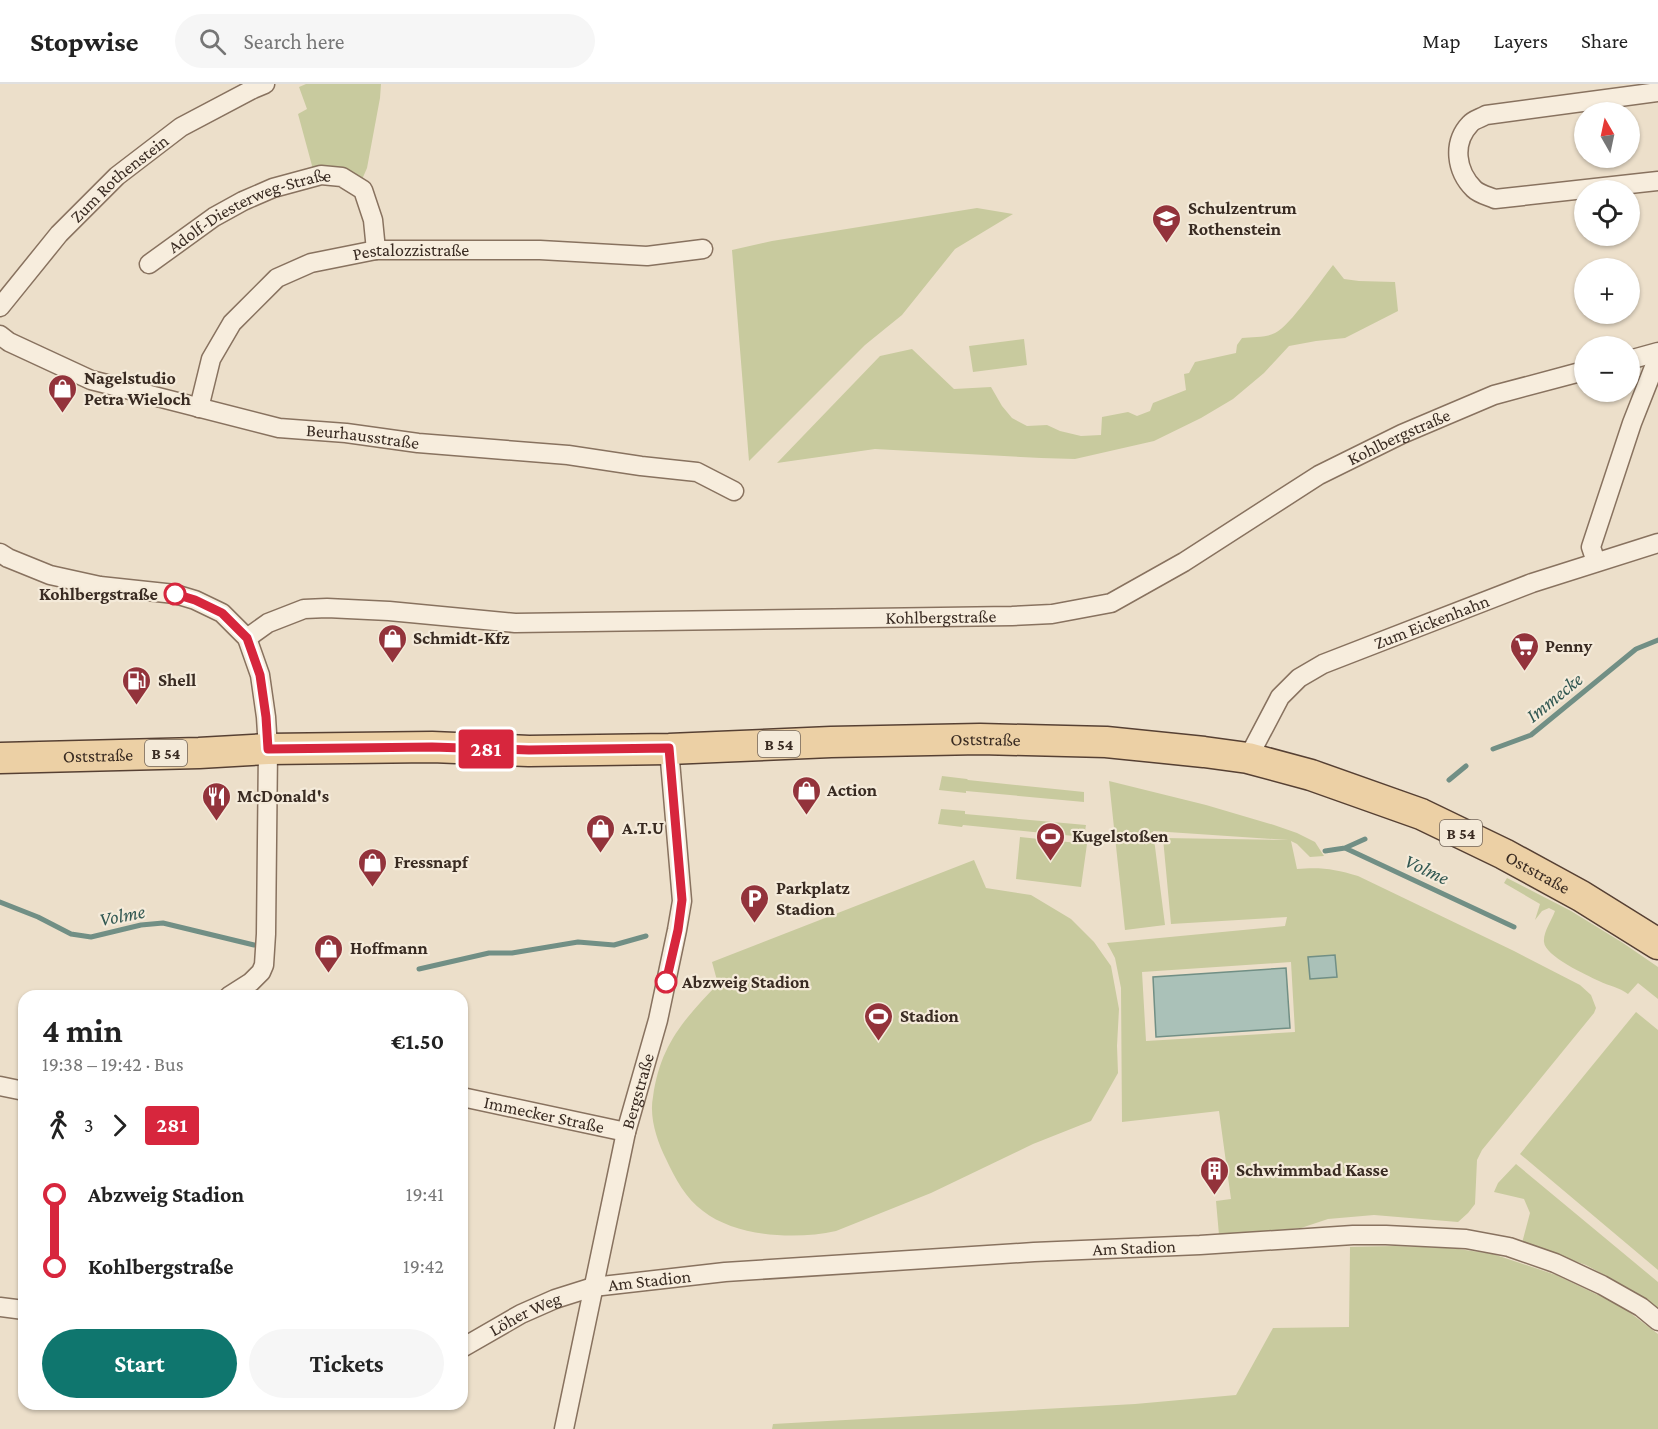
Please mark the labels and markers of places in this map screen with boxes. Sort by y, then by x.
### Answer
place label: Schulzentrum Rothenstein [1188,198,1298,239]
school or university icon: Schulzentrum Rothenstein [1151,202,1183,244]
place label: Nagelstudio Petra Wieloch [84,368,192,409]
shop icon: Nagelstudio Petra Wieloch [47,372,79,414]
marker: Kohlbergstraße [164,583,186,605]
place label: Kohlbergstraße [39,584,158,604]
shop icon: Schmidt-Kfz [376,622,408,664]
place label: Schmidt-Kfz [413,628,509,648]
supermarket icon: Penny [1508,630,1540,672]
place label: Penny [1545,636,1593,656]
fuel station icon: Shell [121,664,153,706]
place label: Shell [158,670,196,690]
shop icon: Action [790,774,822,816]
restaurant icon: McDonald's [200,780,232,822]
place label: Action [826,780,878,800]
place label: McDonald's [237,786,329,806]
shop icon: A.T.U [585,812,617,854]
place label: A.T.U [621,818,664,838]
sports icon: Kugelstoßen [1035,820,1067,862]
place label: Kugelstoßen [1072,826,1169,846]
shop icon: Fressnapf [357,846,389,888]
place label: Fressnapf [394,852,469,872]
place label: Parkplatz Stadion [776,878,850,919]
parking icon: Parkplatz Stadion [739,882,771,924]
shop icon: Hoffmann [313,932,345,974]
place label: Hoffmann [350,938,429,958]
marker: Abzweig Stadion [655,971,677,993]
place label: Abzweig Stadion [681,972,810,992]
sports icon: Stadion [863,1000,895,1042]
place label: Stadion [900,1006,960,1026]
building icon: Schwimmbad Kasse [1199,1154,1231,1196]
place label: Schwimmbad Kasse [1236,1160,1388,1180]

